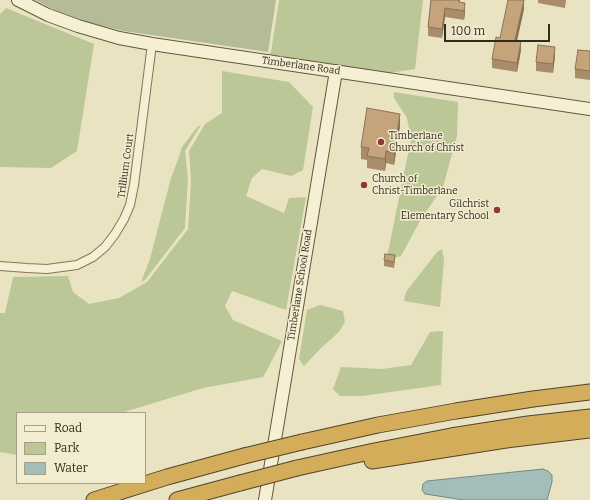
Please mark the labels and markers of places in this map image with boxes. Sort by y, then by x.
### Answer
place label: Timberlane Church of Christ [389,130,464,154]
marker: Timberlane Church of Christ [376,137,386,147]
place label: Church of Christ-Timberlane [372,173,458,196]
marker: Church of Christ-Timberlane [359,180,369,190]
place label: Gilchrist Elementary School [401,198,489,222]
marker: Gilchrist Elementary School [492,205,502,215]

